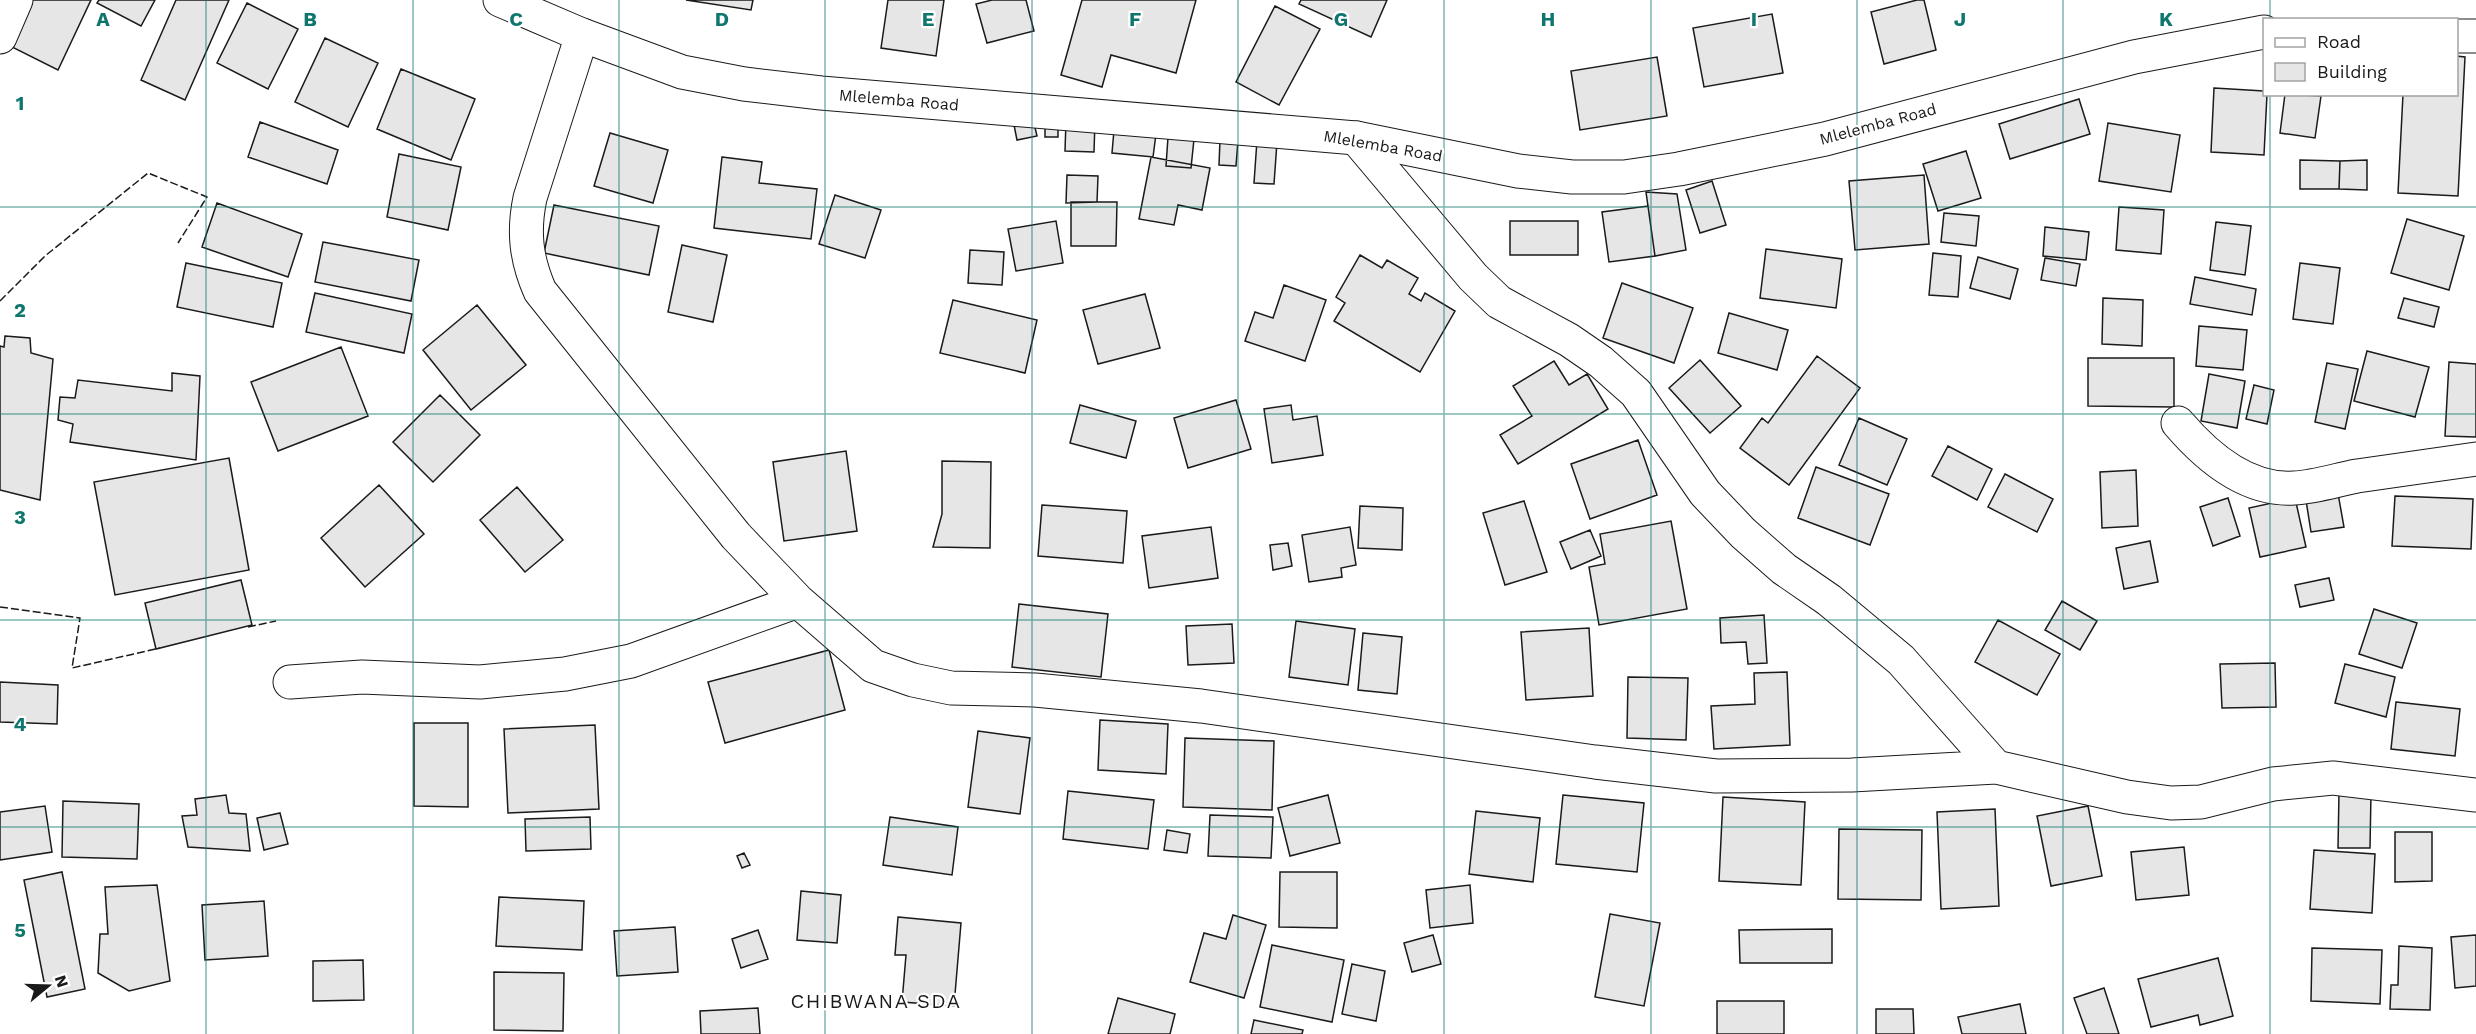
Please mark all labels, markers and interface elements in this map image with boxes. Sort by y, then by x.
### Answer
text: A [96,7,110,31]
text: B [303,7,317,31]
text: C [509,7,523,31]
text: D [715,7,729,31]
text: E [922,7,934,31]
text: F [1129,7,1141,31]
text: G [1334,7,1348,31]
text: H [1541,7,1555,31]
text: I [1751,7,1757,31]
text: J [1954,7,1966,31]
text: K [2159,7,2173,31]
legend [2263,18,2458,96]
text: Road [2317,31,2361,52]
text: Building [2317,61,2387,82]
street label: Mlelemba Road [838,85,960,115]
text: 1 [16,91,24,115]
street label: Mlelemba Road [1817,99,1939,149]
street label: Mlelemba Road [1322,126,1444,166]
text: 2 [14,298,26,322]
text: 3 [14,505,26,529]
text: 4 [14,712,27,736]
text: 5 [14,918,26,942]
north arrow [18,956,78,1016]
text: N [51,973,73,990]
district label: CHIBWANA SDA [791,989,961,1013]

